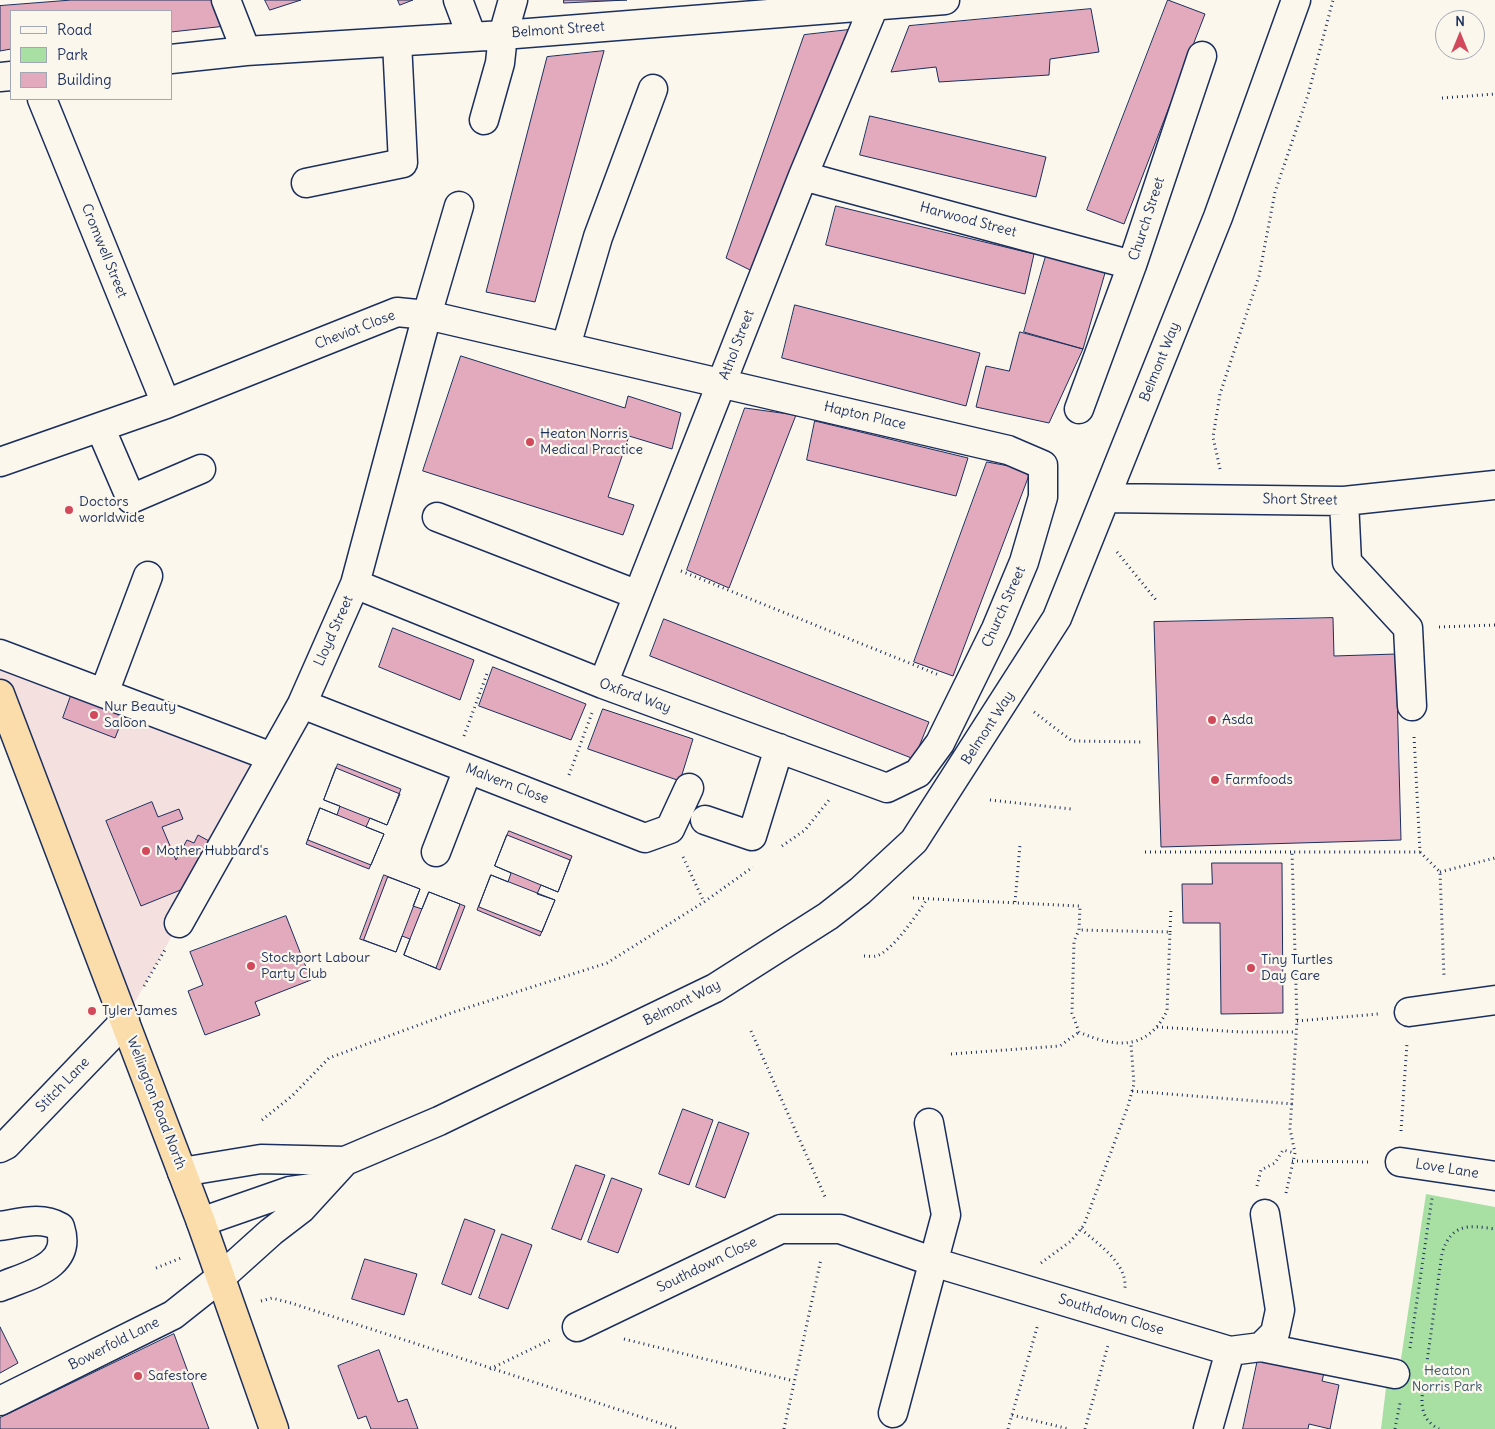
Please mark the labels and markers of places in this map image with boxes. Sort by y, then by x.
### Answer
place label: Heaton Norris Medical Practice [540,426,643,458]
marker: Heaton Norris Medical Practice [524,436,536,448]
place label: Doctors worldwide [79,494,145,526]
marker: Doctors worldwide [63,504,75,516]
place label: Nur Beauty Saloon [104,699,176,732]
marker: Nur Beauty Saloon [88,709,100,721]
place label: Asda [1222,712,1254,728]
marker: Asda [1206,714,1218,726]
place label: Farmfoods [1225,772,1293,788]
marker: Farmfoods [1209,774,1221,786]
place label: Mother Hubbard's [156,843,269,859]
marker: Mother Hubbard's [140,845,152,857]
place label: Stockport Labour Party Club [261,950,370,982]
place label: Tiny Turtles Day Care [1261,952,1333,984]
marker: Stockport Labour Party Club [245,960,257,972]
marker: Tiny Turtles Day Care [1245,962,1257,974]
place label: Tyler James [102,1003,177,1019]
marker: Tyler James [86,1005,98,1017]
place label: Safestore [148,1368,207,1384]
marker: Safestore [132,1370,144,1382]

